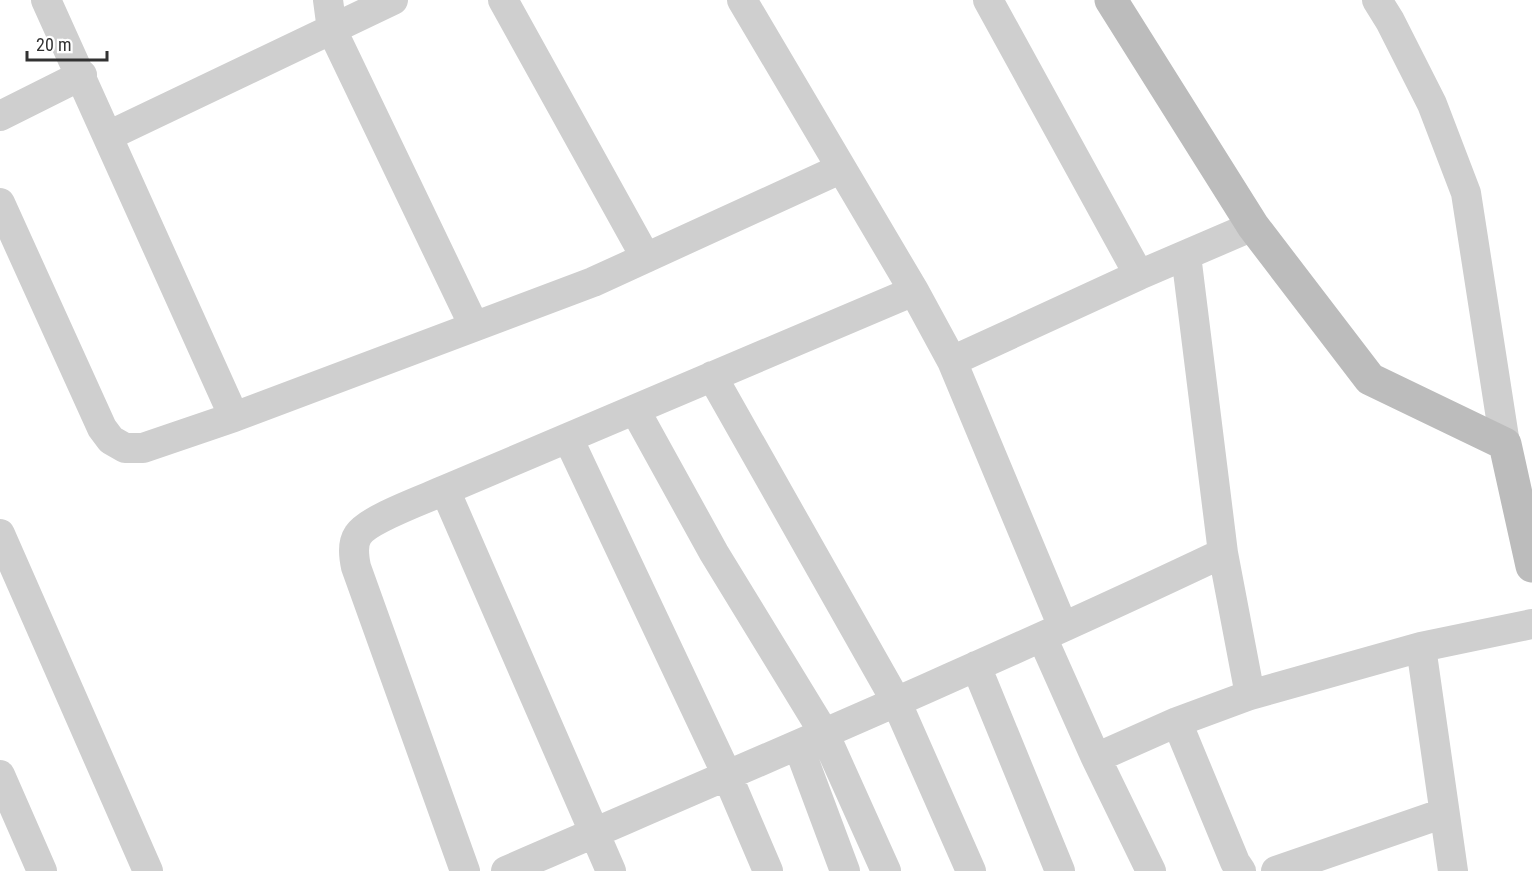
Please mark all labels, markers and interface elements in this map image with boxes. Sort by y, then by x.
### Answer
scale bar [27,24,106,62]
text: 20 m [36,34,71,55]

